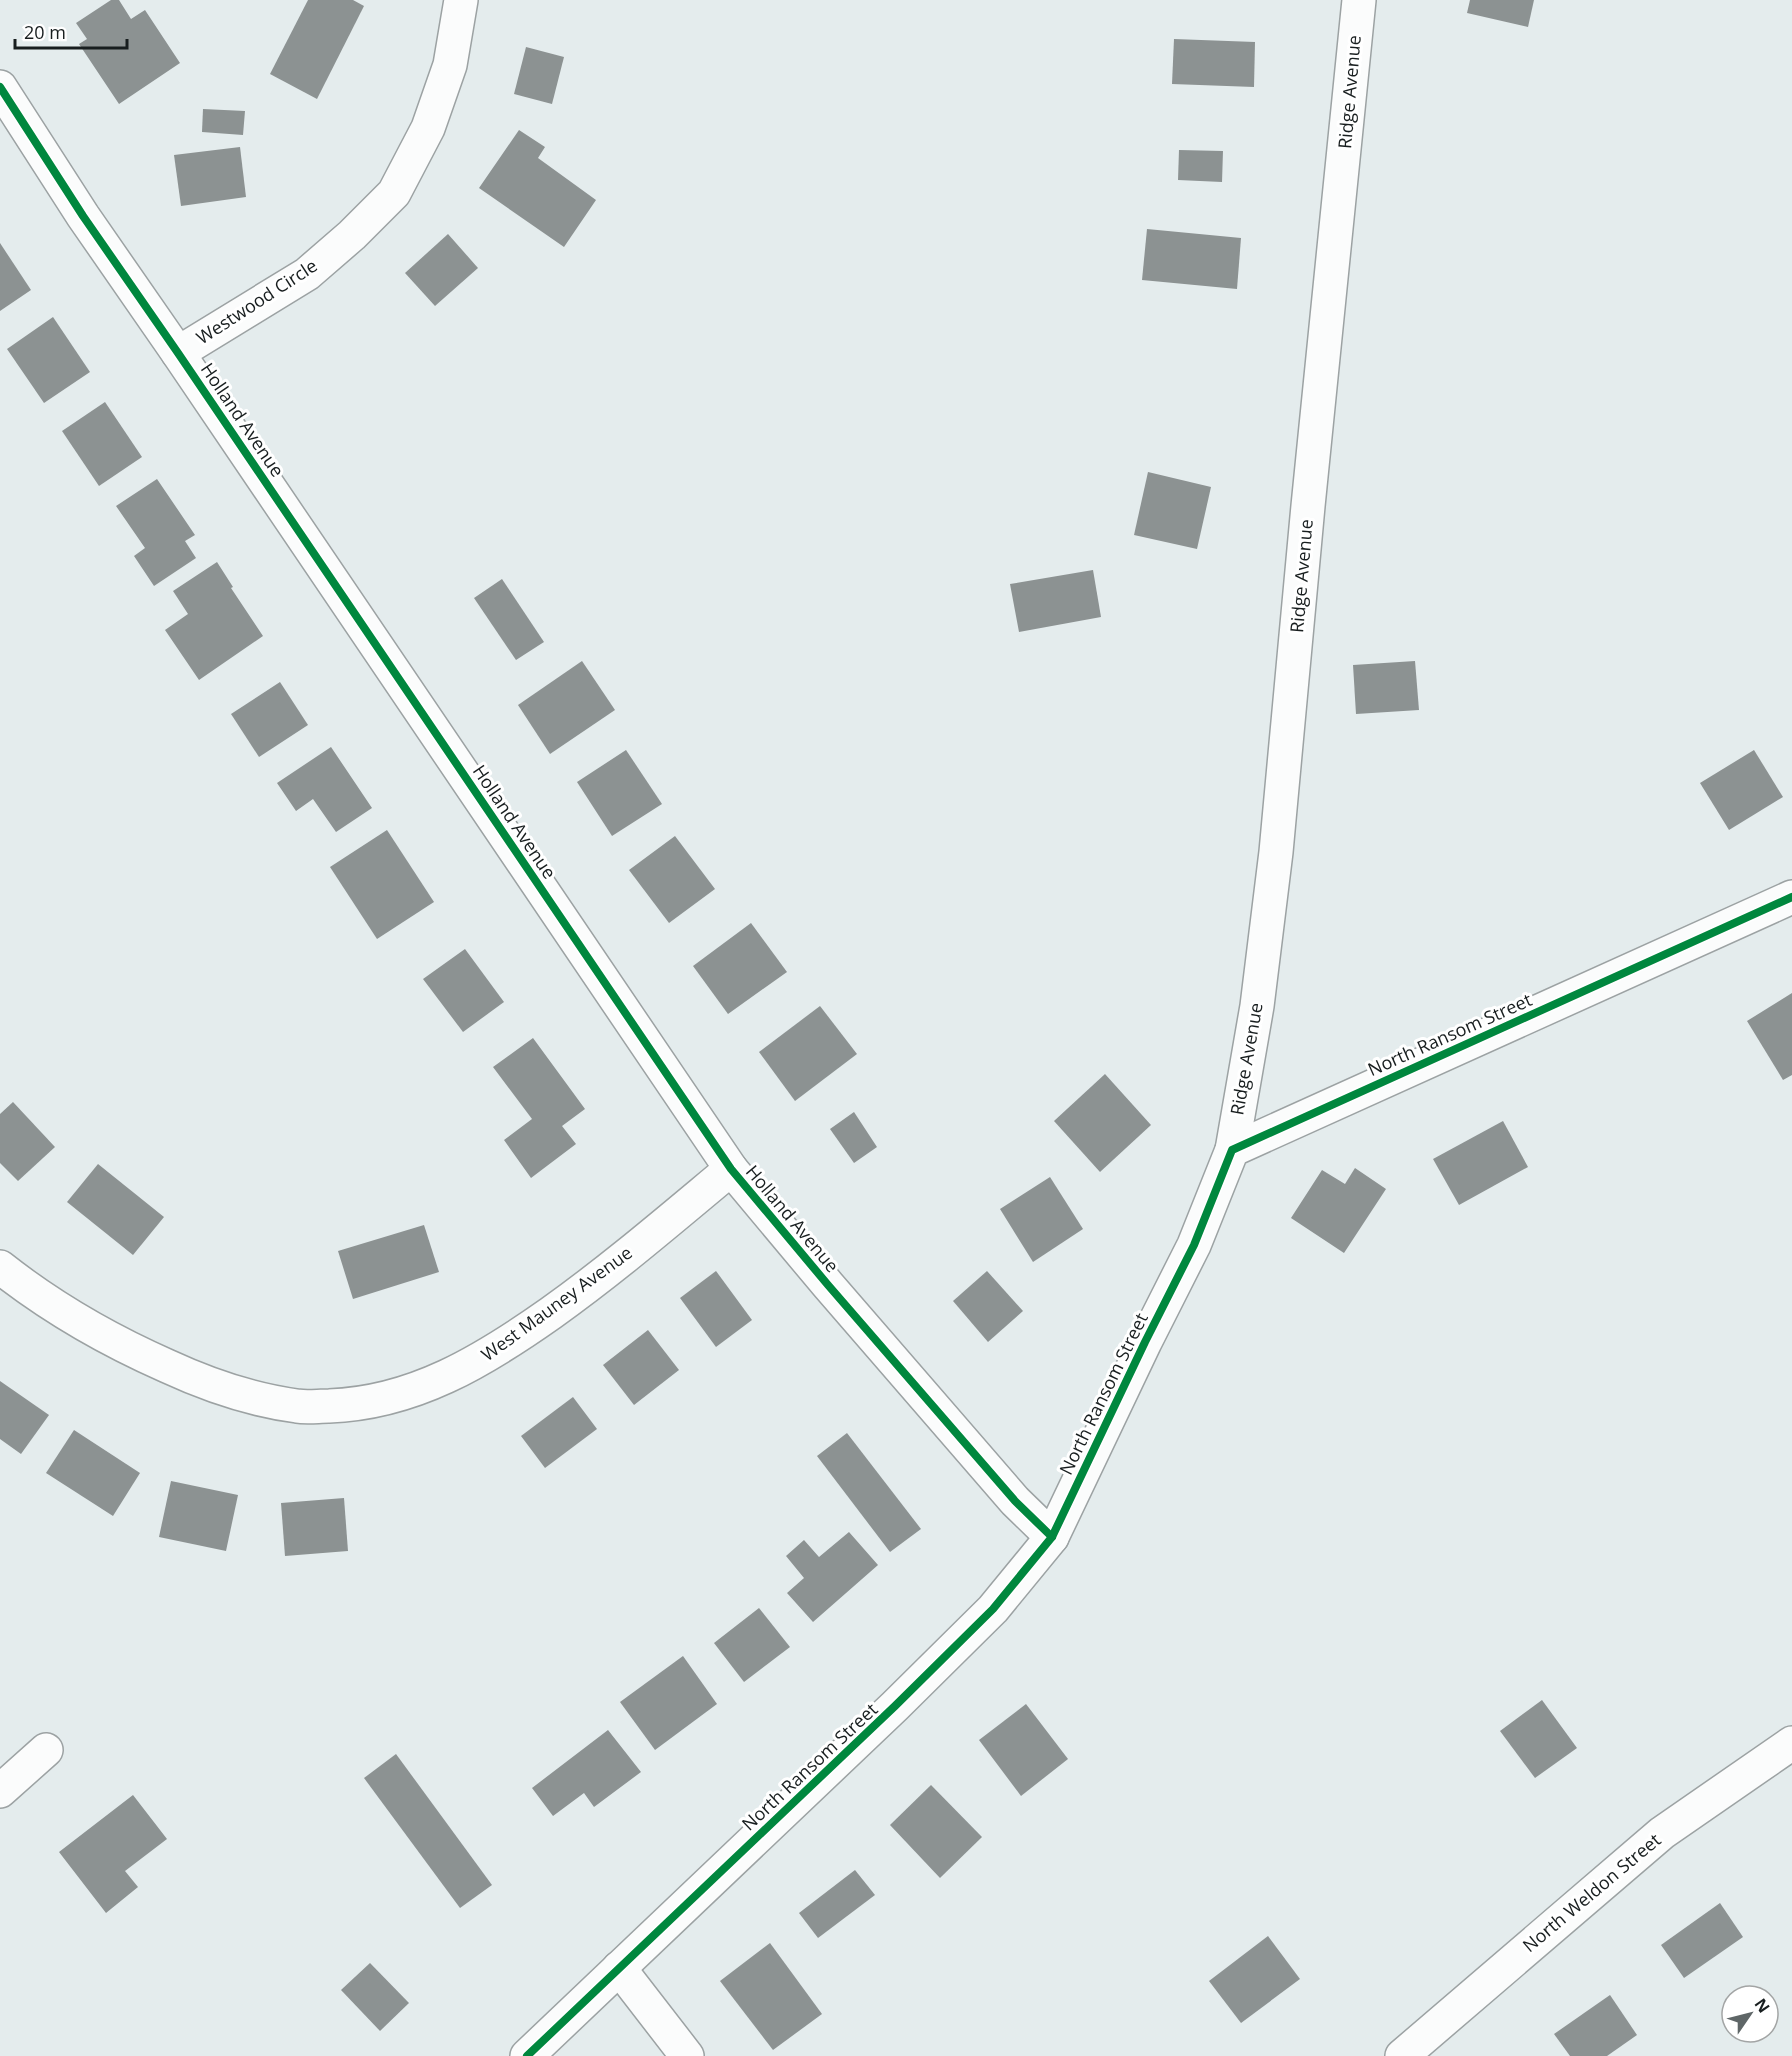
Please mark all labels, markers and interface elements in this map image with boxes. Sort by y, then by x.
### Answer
scale bar [15,12,128,50]
text: 20 m [24,20,66,44]
street label: Ridge Avenue [1332,34,1366,150]
street label: Westwood Circle [191,253,322,349]
street label: Holland Avenue [196,358,290,481]
street label: Ridge Avenue [1284,518,1318,634]
street label: Holland Avenue [468,760,562,883]
street label: North Ransom Street [1364,987,1535,1081]
street label: Ridge Avenue [1224,1001,1268,1117]
street label: Holland Avenue [741,1160,845,1277]
street label: West Mauney Avenue [476,1240,637,1366]
street label: North Ransom Street [1054,1309,1153,1478]
street label: North Ransom Street [736,1697,882,1835]
street label: North Weldon Street [1517,1827,1665,1957]
north arrow [1720,1984,1780,2044]
text: N [1750,1994,1775,2017]

